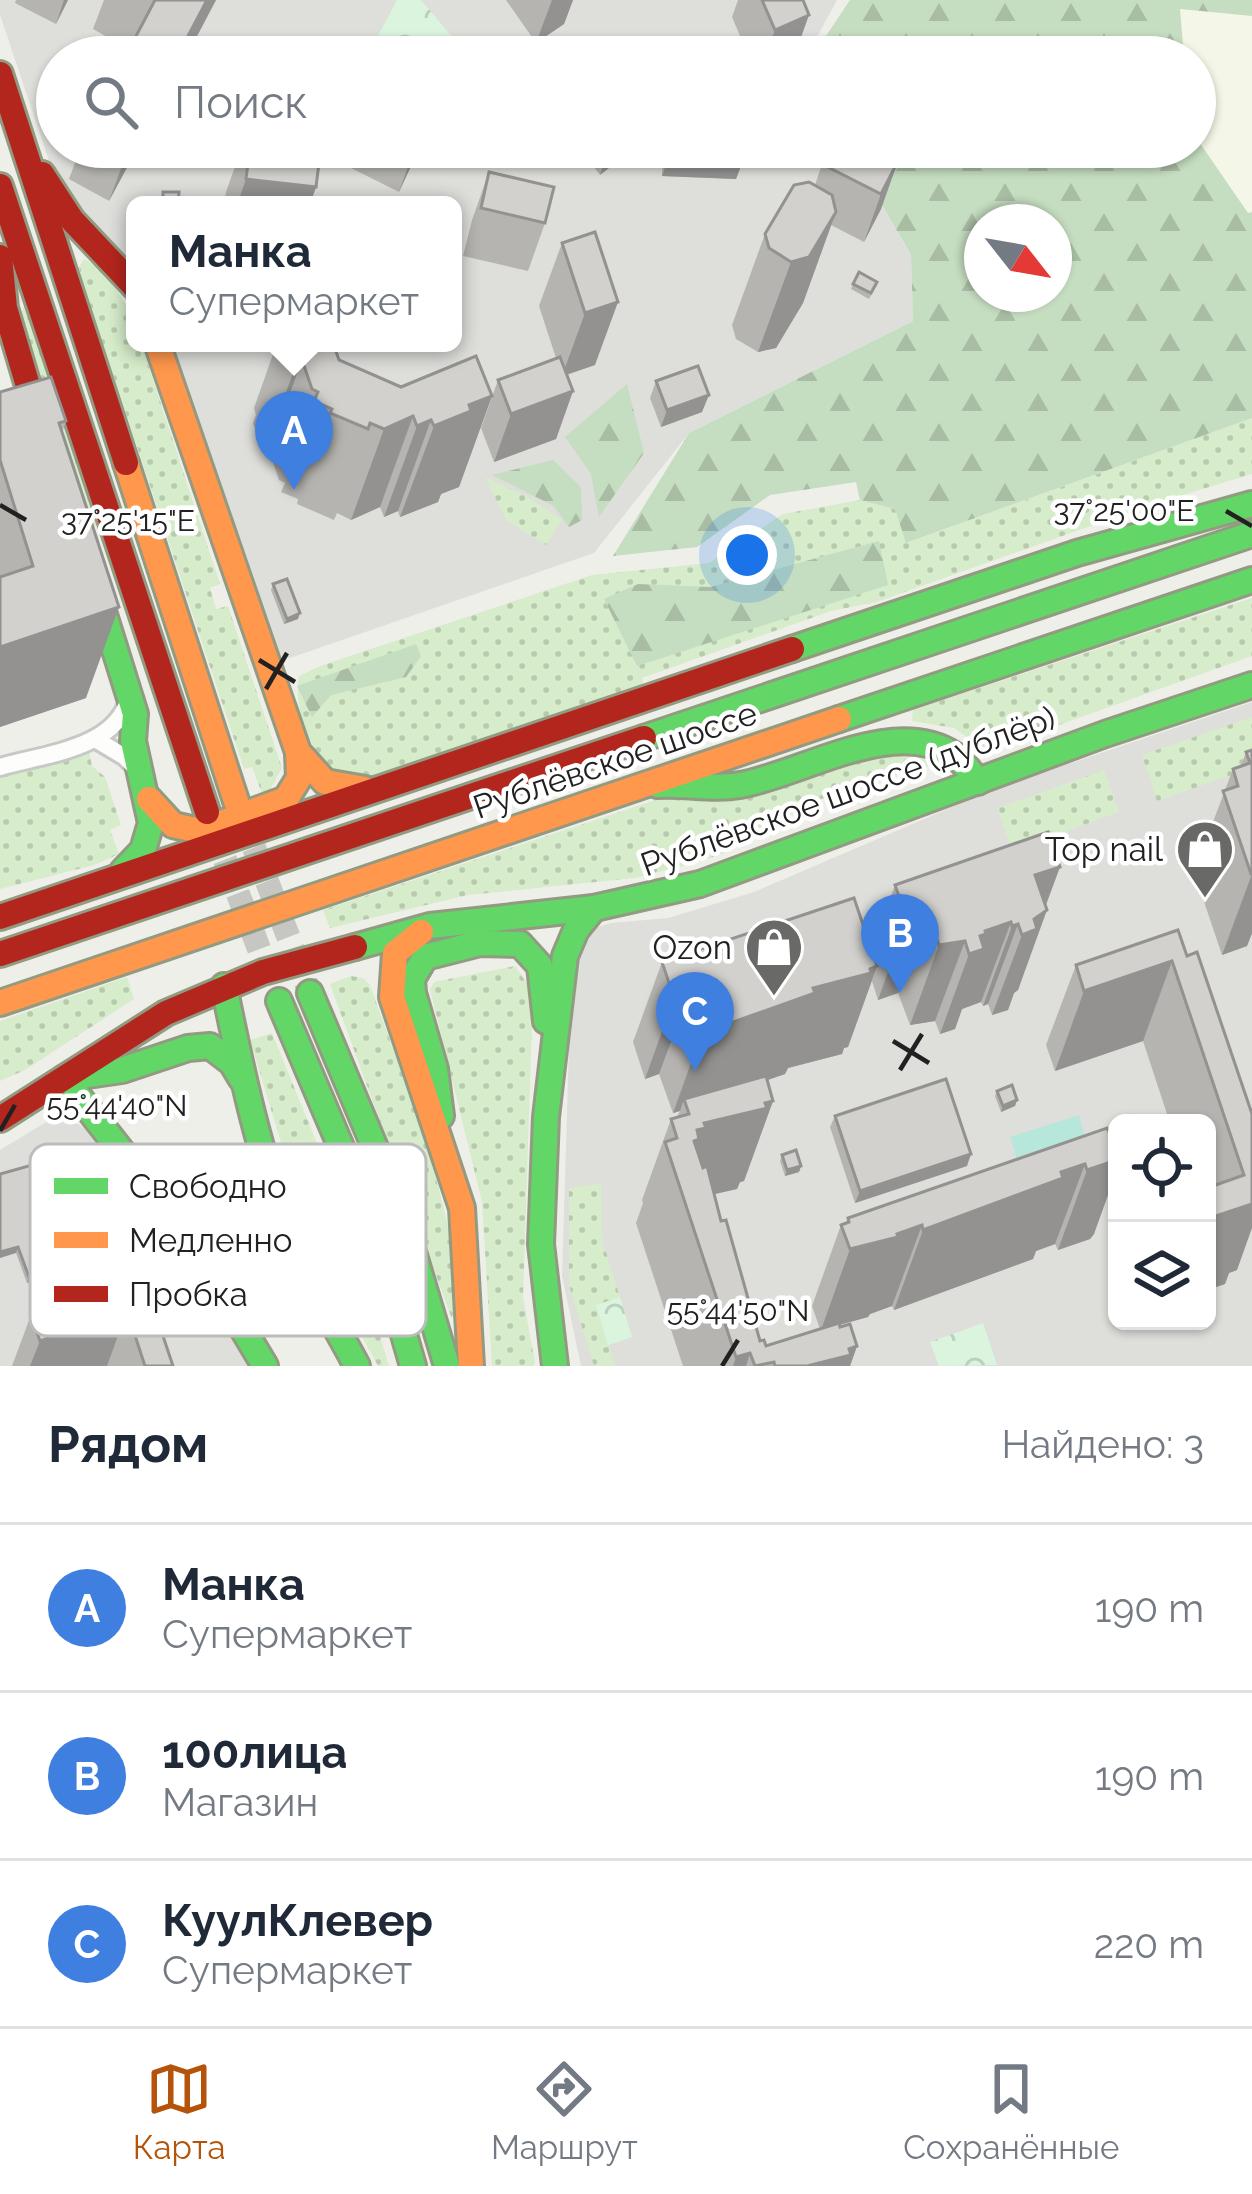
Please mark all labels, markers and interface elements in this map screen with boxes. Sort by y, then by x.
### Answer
search box [36,36,1216,168]
icon: search [78,69,144,135]
text: Поиск [174,76,308,129]
popup [126,196,462,352]
north arrow [964,204,1072,312]
text: Манка [169,225,312,278]
text: Супермаркет [169,278,419,324]
pin: A [255,391,333,490]
text: 37°25'00"E [1053,493,1195,528]
text: 37°25'15"E [61,503,195,538]
your location [717,525,777,585]
street label: Рублёвское шоссе [468,693,762,827]
street label: Рублёвское шоссе (дублёр) [635,698,1061,884]
shop icon: Top nail [1174,818,1236,900]
place label: Top nail [1045,830,1164,869]
pin: B [861,894,939,993]
shop icon: Ozon [743,916,805,998]
place label: Ozon [652,928,732,967]
pin: C [656,972,734,1071]
text: 55°44'40"N [47,1088,187,1123]
map controls [1108,1114,1216,1330]
button: locate [1108,1114,1216,1222]
legend [30,1144,426,1336]
text: Свободно [129,1167,287,1206]
text: Медленно [129,1221,292,1260]
button: layers [1108,1222,1216,1330]
text: Пробка [129,1275,248,1314]
text: 55°44'50"N [667,1293,809,1328]
text: Рядом [48,1414,208,1474]
text: Найдено: 3 [1001,1421,1204,1467]
text: Манка [162,1558,305,1611]
text: A [74,1585,100,1631]
text: 190 m [1095,1585,1204,1631]
text: Супермаркет [162,1611,412,1657]
text: 100лица [162,1726,347,1779]
text: B [74,1753,100,1799]
text: 190 m [1095,1753,1204,1799]
text: Магазин [162,1779,318,1825]
text: КуулКлевер [162,1894,433,1947]
text: C [74,1921,100,1967]
text: 220 m [1094,1921,1204,1967]
text: Супермаркет [162,1947,412,1993]
tab: Карта [133,2056,226,2167]
tab: Маршрут [491,2056,638,2167]
tab: Сохранённые [903,2056,1119,2167]

